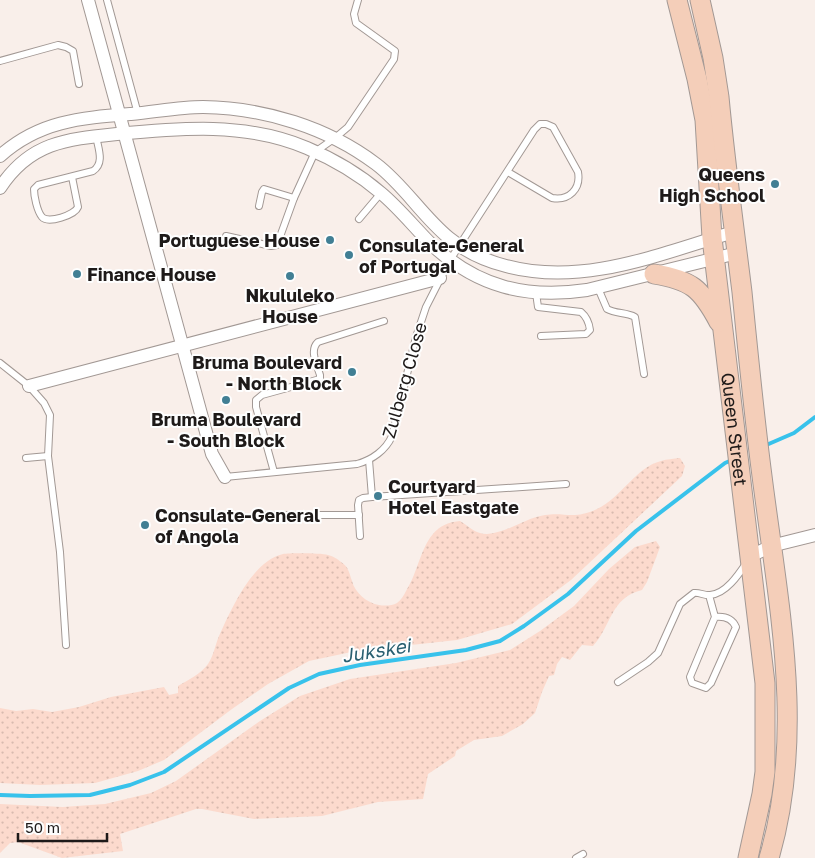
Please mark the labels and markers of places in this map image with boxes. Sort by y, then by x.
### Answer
place label: Queens High School [659,163,765,206]
marker: Queens High School [769,178,781,190]
place label: Portuguese House [159,229,320,251]
marker: Portuguese House [324,234,336,246]
place label: Consulate-General of Portugal [359,234,524,277]
marker: Consulate-General of Portugal [343,249,355,261]
place label: Finance House [87,263,217,285]
marker: Finance House [71,268,83,280]
marker: Nkululeko House [284,270,296,282]
place label: Nkululeko House [245,284,335,327]
place label: Bruma Boulevard - North Block [192,351,343,394]
marker: Bruma Boulevard - North Block [346,366,358,378]
marker: Bruma Boulevard - South Block [220,394,232,406]
place label: Bruma Boulevard - South Block [151,408,301,451]
place label: Courtyard Hotel Eastgate [388,475,519,518]
marker: Courtyard Hotel Eastgate [372,490,384,502]
place label: Consulate-General of Angola [155,504,320,547]
marker: Consulate-General of Angola [139,519,151,531]

